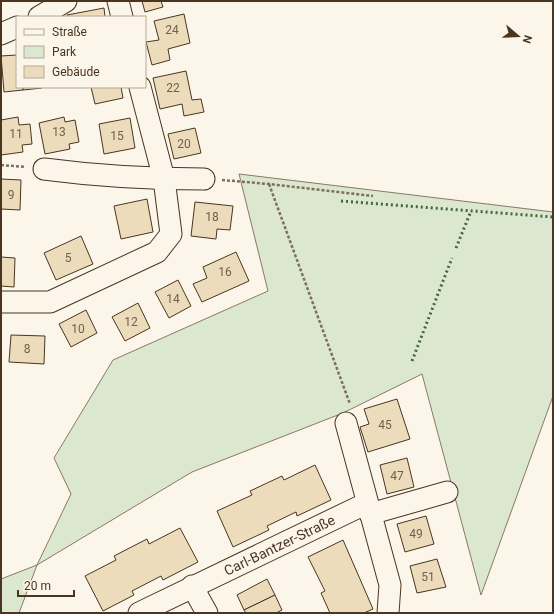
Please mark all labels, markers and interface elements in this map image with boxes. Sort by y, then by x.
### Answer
legend [16,16,146,88]
north arrow [498,16,538,56]
house number: 24 [165,23,179,37]
text: Straße [52,25,87,39]
text: N [519,33,534,45]
text: Park [52,45,77,59]
text: Gebäude [52,65,100,79]
house number: 22 [166,81,180,95]
house number: 13 [52,125,66,139]
house number: 11 [9,127,23,141]
house number: 15 [110,129,124,143]
house number: 20 [177,137,191,151]
house number: 9 [8,188,14,202]
house number: 18 [205,210,219,224]
house number: 5 [65,251,72,265]
house number: 16 [218,265,232,279]
house number: 14 [166,292,180,306]
house number: 12 [124,315,138,329]
house number: 10 [71,322,85,336]
house number: 8 [24,342,31,356]
house number: 45 [378,418,392,432]
house number: 47 [390,469,404,483]
street label: Carl-Bantzer-Straße [221,512,338,579]
house number: 49 [409,527,423,541]
house number: 51 [421,570,435,584]
scale bar [18,572,74,598]
text: 20 m [24,579,51,593]

